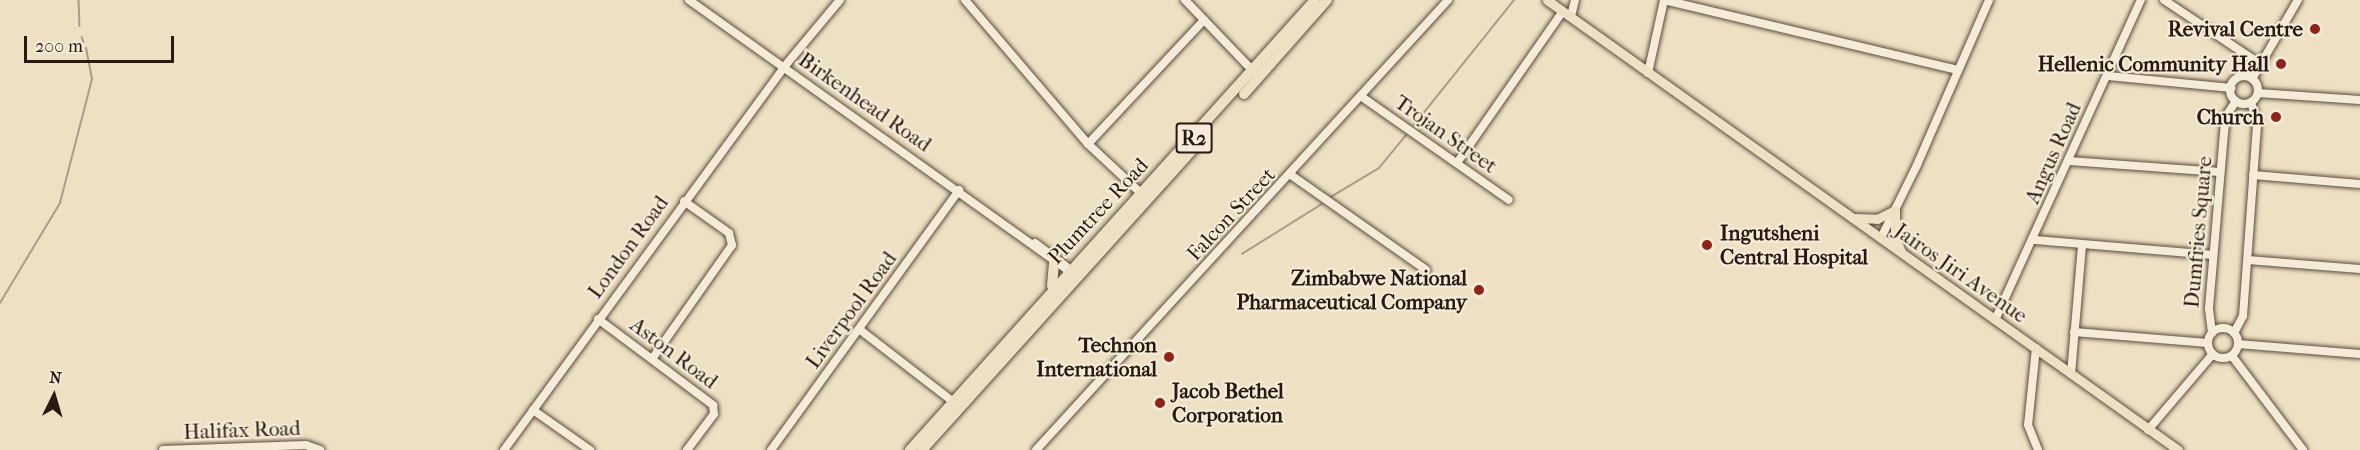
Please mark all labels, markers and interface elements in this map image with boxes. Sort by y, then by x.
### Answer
place label: Revival Centre [2168,16,2303,42]
marker: Revival Centre [2308,22,2322,36]
scale bar [27,24,177,62]
text: 200 m [35,36,83,57]
street label: Birkenhead Road [794,47,936,157]
place label: Hellenic Community Hall [2038,51,2269,77]
marker: Hellenic Community Hall [2274,57,2288,71]
street label: Trojan Street [1390,89,1502,179]
street label: Angus Road [2019,98,2087,208]
place label: Church [2197,104,2264,130]
marker: Church [2269,110,2283,124]
road number: R2 [1174,121,1214,155]
street label: Plumtree Road [1042,153,1154,269]
street label: Dumfries Square [2179,155,2217,309]
street label: Falcon Street [1181,162,1281,266]
street label: London Road [582,191,674,303]
street label: Jairos Jiri Avenue [1890,218,2032,328]
place label: Ingutsheni Central Hospital [1720,220,1868,270]
marker: Ingutsheni Central Hospital [1698,236,1716,254]
street label: Liverpool Road [800,247,902,373]
place label: Zimbabwe National Pharmaceutical Company [1237,265,1467,315]
marker: Zimbabwe National Pharmaceutical Company [1472,283,1486,297]
street label: Aston Road [625,312,723,394]
place label: Technon International [1036,332,1157,382]
marker: Technon International [1162,350,1176,364]
north arrow [24,366,84,426]
text: N [49,368,62,388]
place label: Jacob Bethel Corporation [1172,378,1284,428]
marker: Jacob Bethel Corporation [1153,396,1167,410]
street label: Halifax Road [183,415,301,445]

